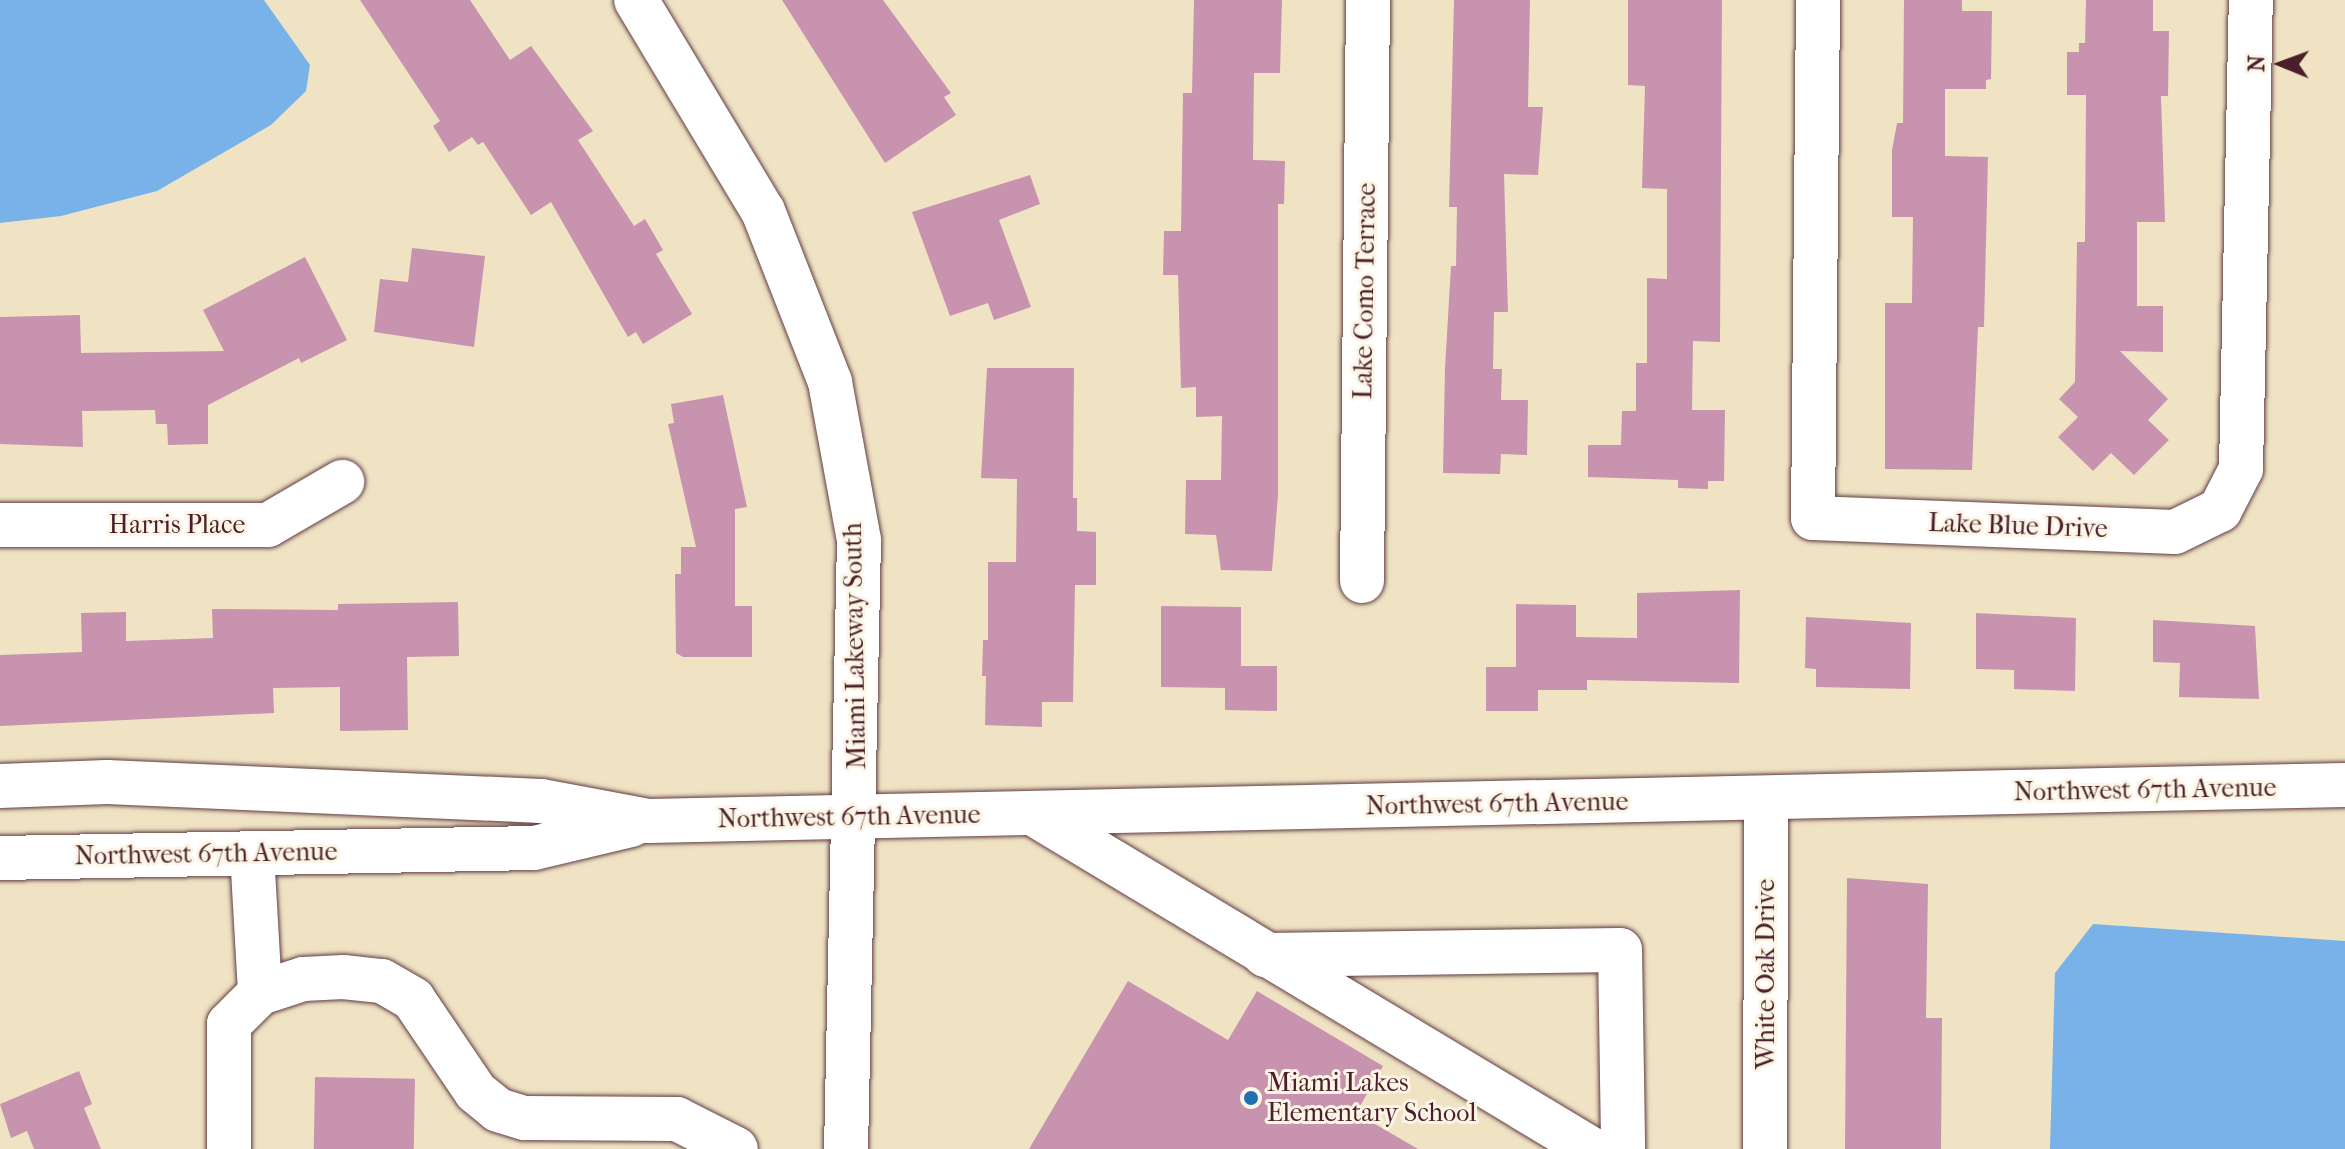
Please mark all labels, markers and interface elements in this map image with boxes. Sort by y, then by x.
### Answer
north arrow [2241,24,2321,104]
text: N [2244,55,2270,72]
street label: Lake Como Terrace [1348,182,1382,400]
street label: Lake Blue Drive [1928,507,2108,545]
street label: Harris Place [109,509,245,541]
street label: Miami Lakeway South [837,522,873,770]
street label: Northwest 67th Avenue [2013,772,2277,808]
street label: Northwest 67th Avenue [1365,786,1629,822]
street label: Northwest 67th Avenue [717,799,981,835]
street label: Northwest 67th Avenue [74,836,338,872]
street label: White Oak Drive [1750,879,1782,1069]
place label: Miami Lakes Elementary School [1267,1067,1476,1128]
marker: Miami Lakes Elementary School [1242,1089,1260,1107]

